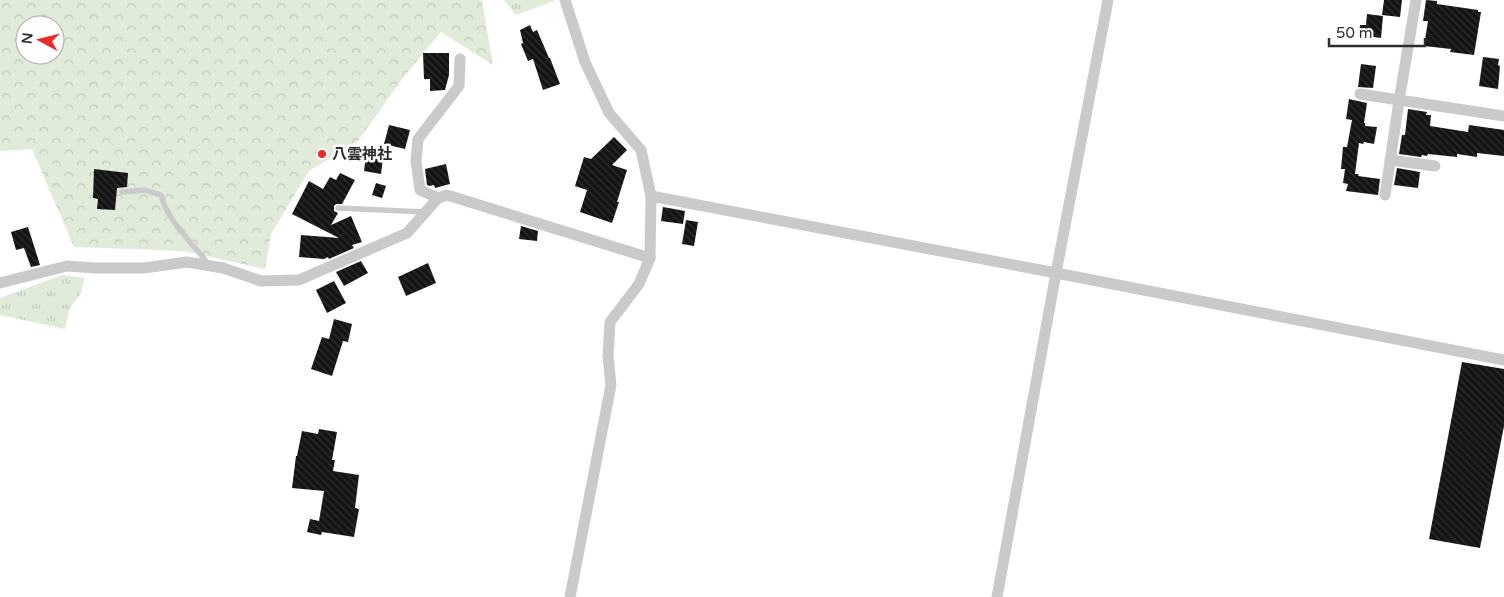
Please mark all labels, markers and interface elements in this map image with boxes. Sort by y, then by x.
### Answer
north arrow [15,15,65,65]
scale bar [1329,15,1425,47]
text: 50 m [1336,24,1373,42]
text: N [18,32,37,45]
place label: 八雲神社 [332,145,392,163]
marker: 八雲神社 [316,148,328,160]

